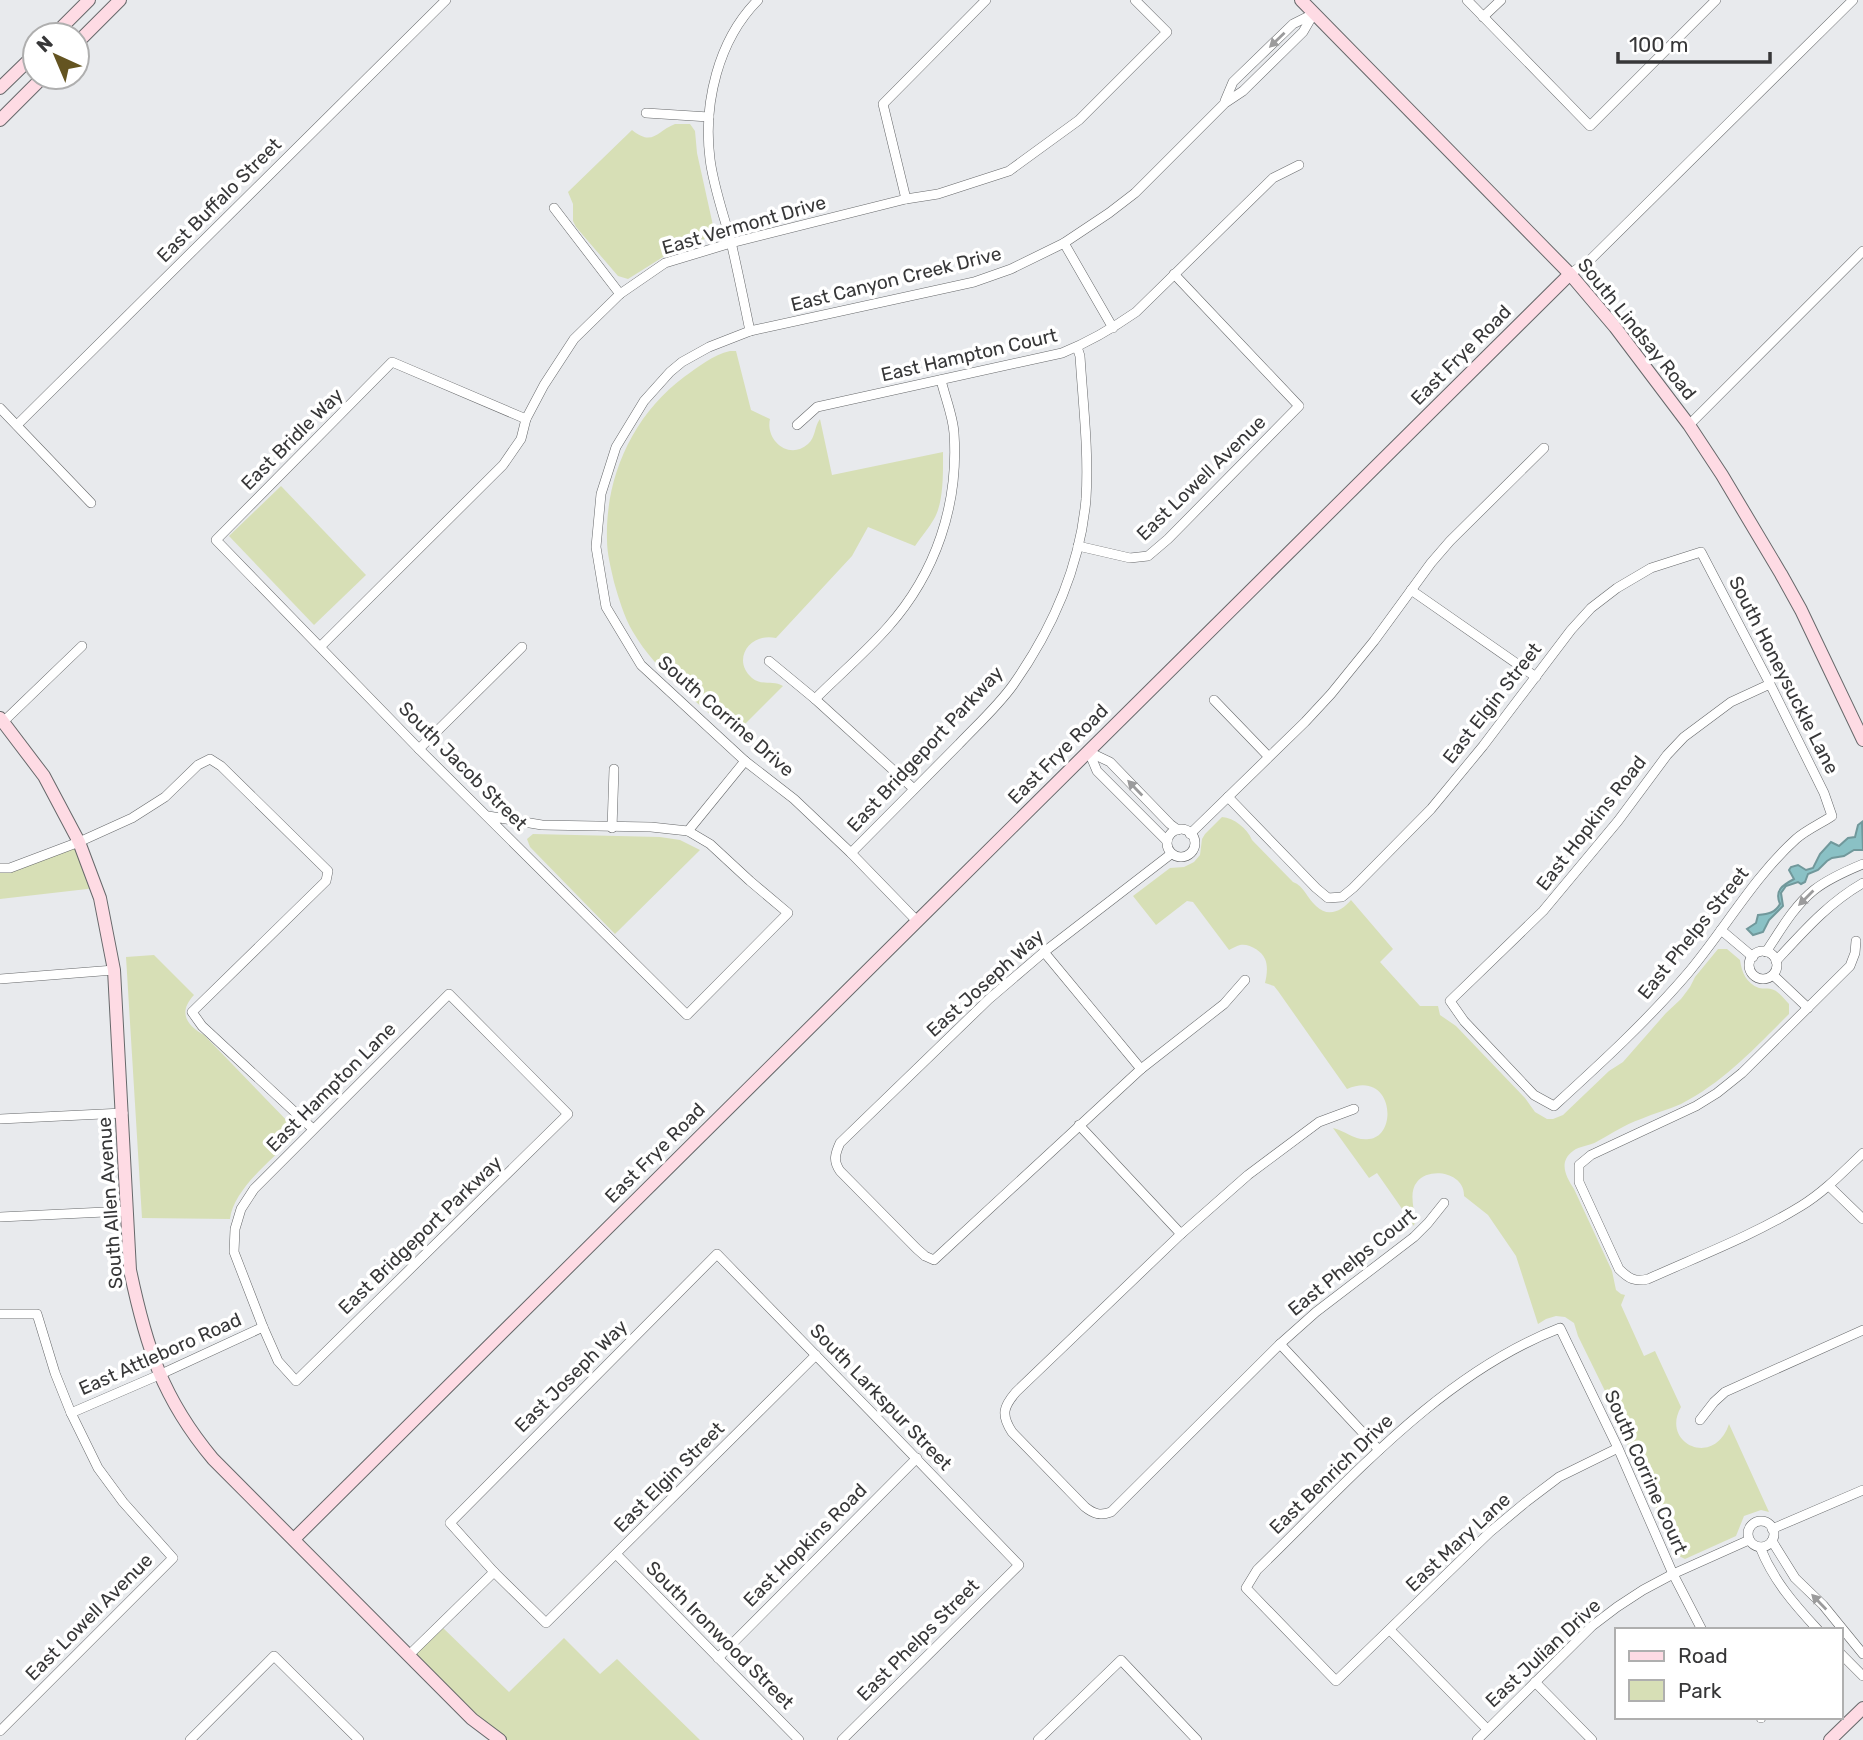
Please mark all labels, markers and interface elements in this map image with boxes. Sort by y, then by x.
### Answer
north arrow [21,21,91,91]
scale bar [1618,21,1770,65]
text: N [32,31,57,57]
one-way arrow [1268,31,1285,48]
text: 100 m [1629,32,1688,57]
street label: East Buffalo Street [152,133,286,267]
street label: East Vermont Drive [659,191,829,259]
street label: East Canyon Creek Drive [788,242,1004,316]
street label: South Lindsay Road [1573,254,1701,404]
street label: East Frye Road [1406,300,1516,410]
street label: East Hampton Court [879,323,1060,386]
street label: East Bridle Way [236,383,348,495]
street label: East Lowell Avenue [1132,411,1270,545]
street label: South Honeysuckle Lane [1724,572,1844,778]
street label: East Elgin Street [1438,638,1547,768]
street label: South Corrine Drive [653,651,799,781]
street label: East Bridgeport Parkway [842,661,1008,837]
street label: South Jacob Street [394,697,533,836]
street label: East Frye Road [1003,699,1113,809]
street label: East Hopkins Road [1531,751,1651,895]
one-way arrow [1128,780,1144,797]
street label: East Phelps Street [1633,862,1754,1004]
one-way arrow [1798,890,1815,906]
street label: East Joseph Way [922,924,1048,1042]
street label: East Hampton Lane [261,1017,401,1157]
street label: East Frye Road [600,1098,710,1208]
street label: South Allen Avenue [93,1116,127,1290]
street label: East Bridgeport Parkway [333,1151,507,1319]
street label: East Phelps Court [1283,1203,1421,1321]
street label: East Attleboro Road [75,1308,245,1400]
street label: East Joseph Way [510,1315,632,1437]
street label: South Larkspur Street [805,1319,957,1475]
street label: South Corrine Court [1600,1387,1693,1558]
street label: East Benrich Drive [1264,1409,1398,1539]
street label: East Elgin Street [609,1417,729,1537]
street label: East Hopkins Road [739,1479,871,1611]
street label: East Mary Lane [1401,1488,1515,1596]
street label: East Lowell Avenue [21,1549,157,1685]
street label: South Ironwood Street [641,1556,799,1714]
street label: East Phelps Street [852,1574,984,1706]
street label: East Julian Drive [1481,1594,1605,1712]
one-way arrow [1811,1594,1827,1611]
legend [1615,1628,1842,1719]
text: Road [1678,1643,1728,1668]
text: Park [1678,1678,1722,1703]

